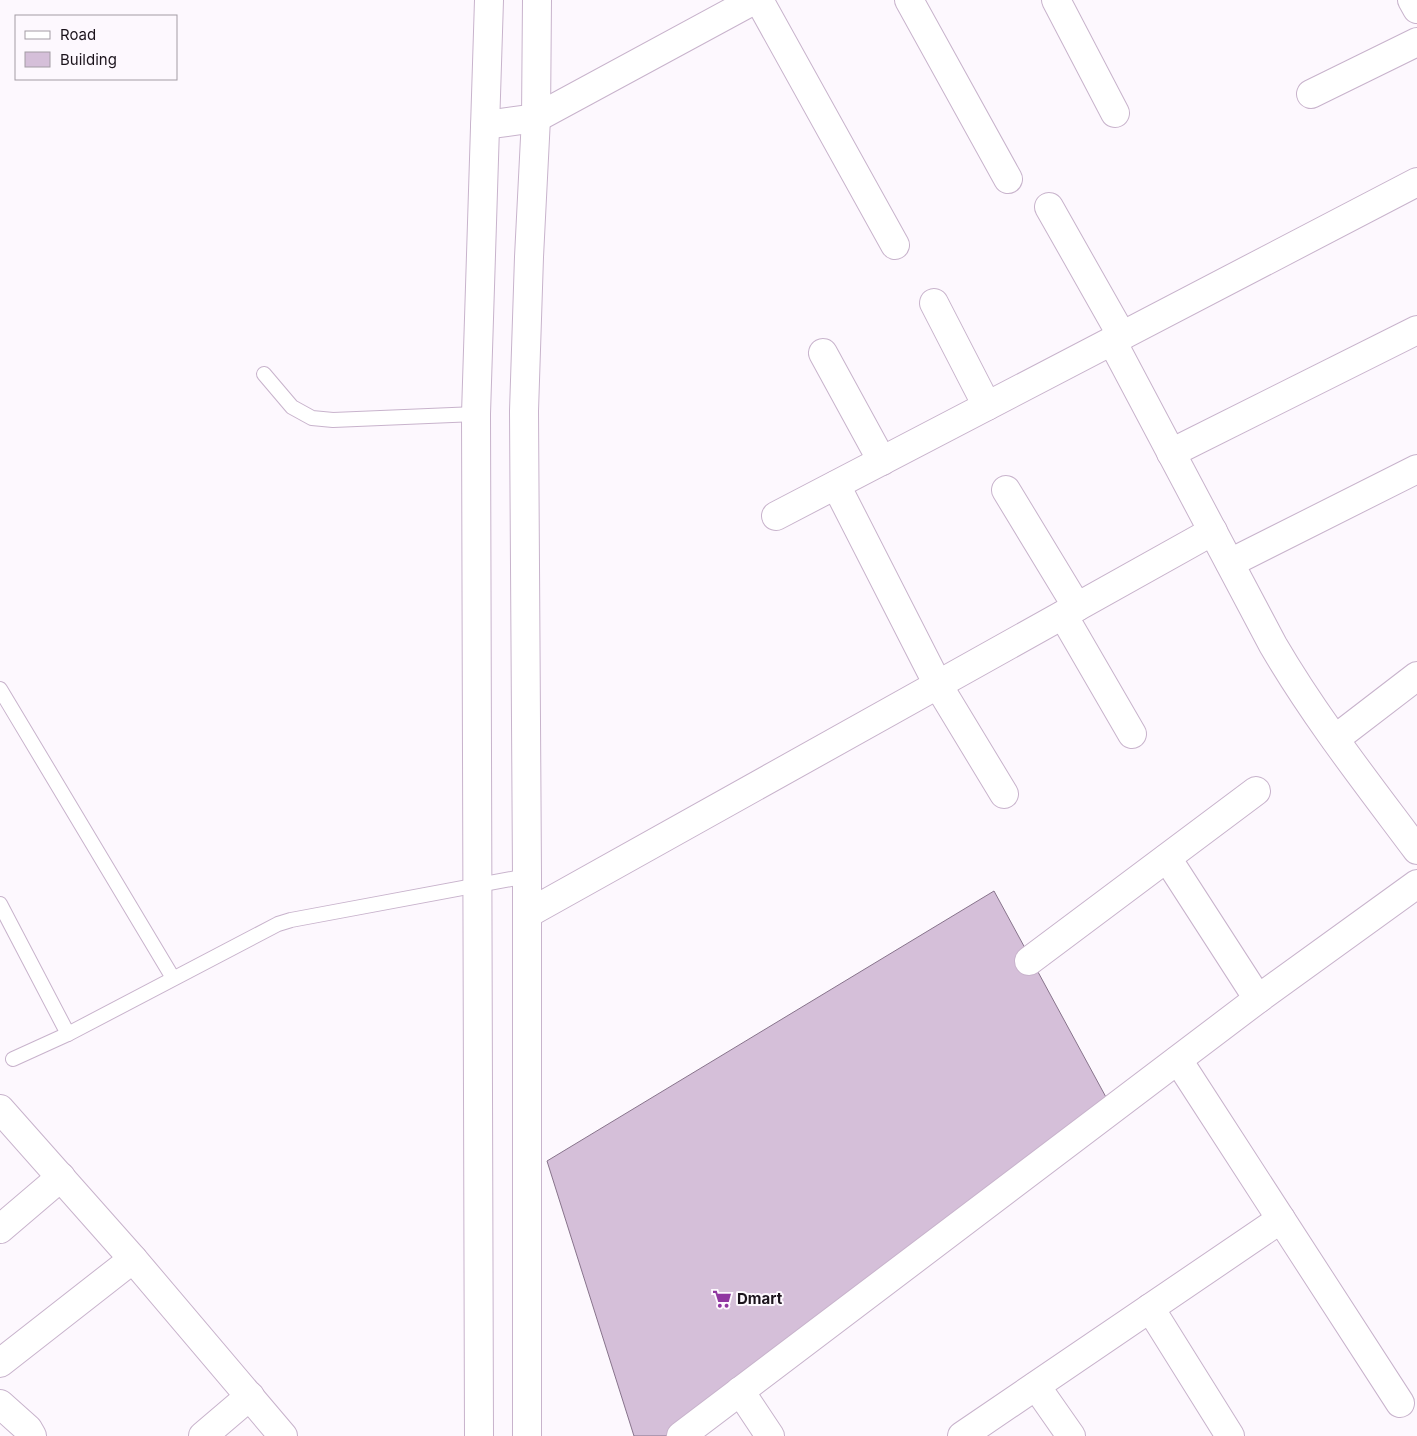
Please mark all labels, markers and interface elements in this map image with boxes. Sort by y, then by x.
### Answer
legend [15,15,178,80]
text: Road [60,25,96,44]
text: Building [60,50,117,69]
supermarket icon: Dmart [711,1288,733,1310]
place label: Dmart [737,1289,783,1308]

